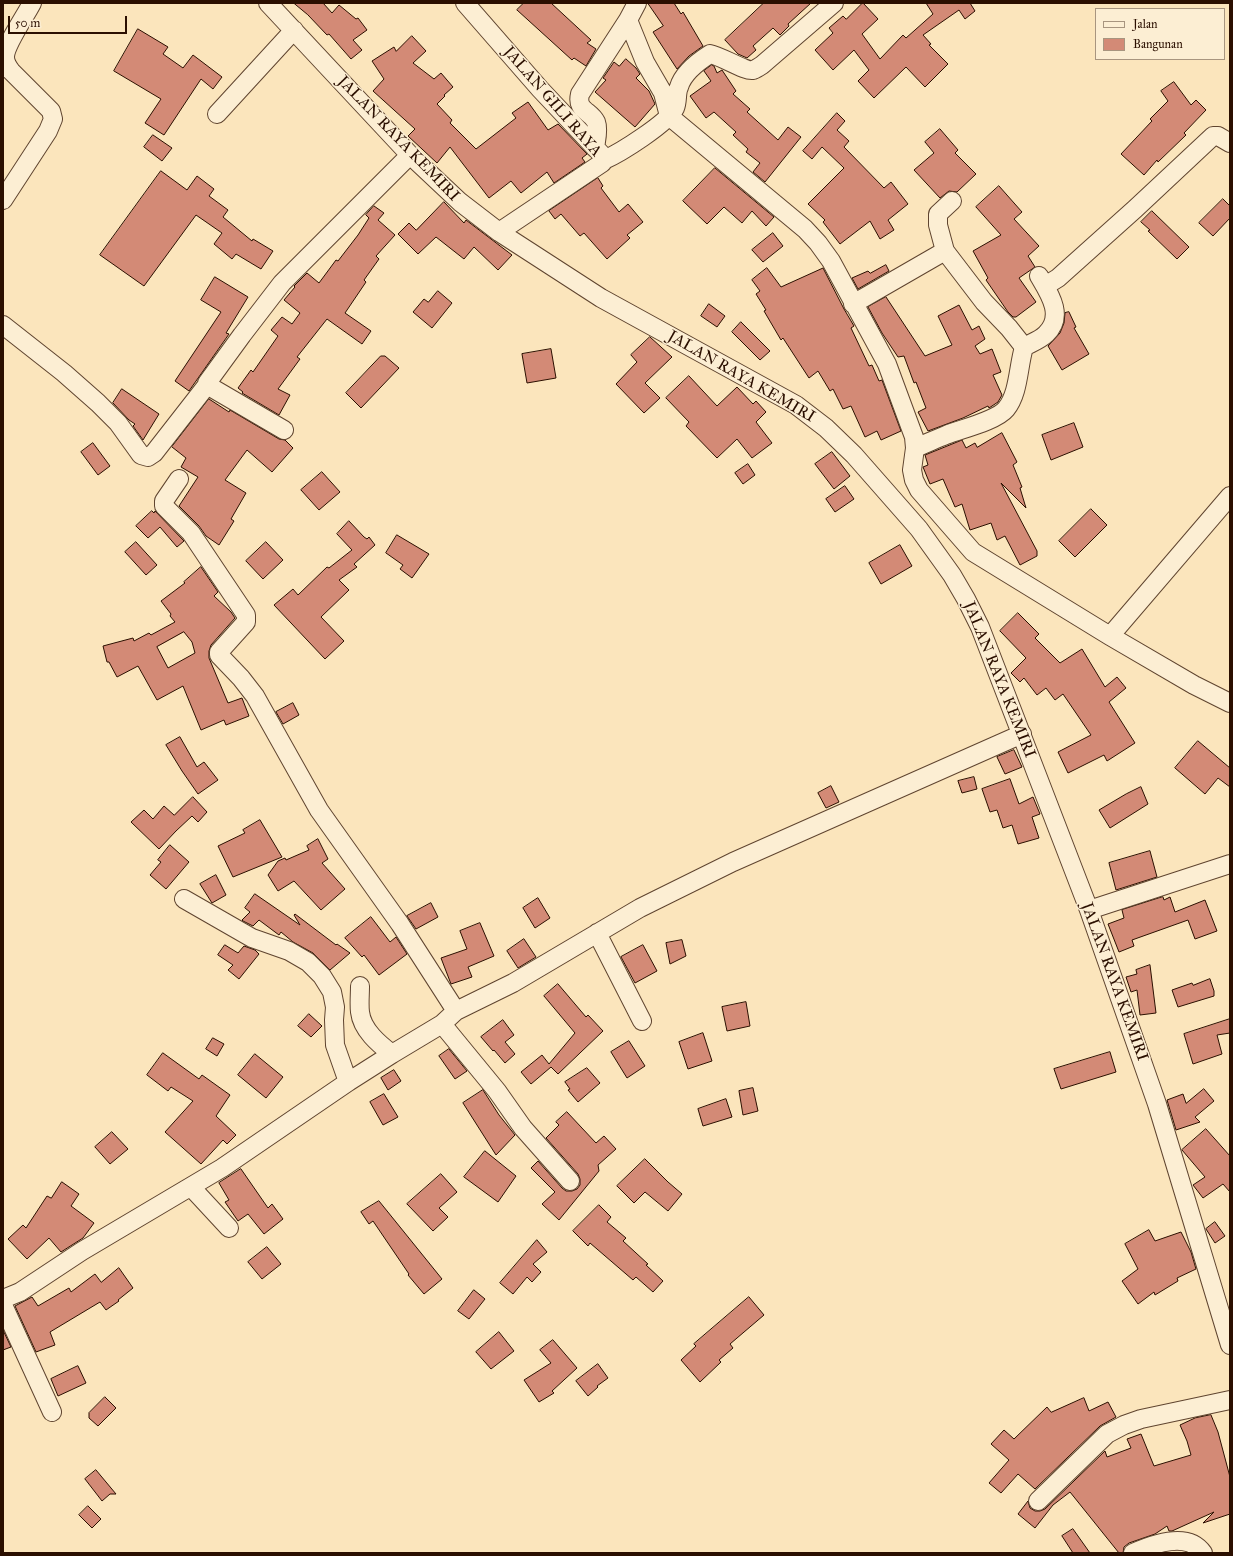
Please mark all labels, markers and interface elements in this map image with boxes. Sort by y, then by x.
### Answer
scale bar [10,8,129,34]
legend [1095,8,1225,60]
text: 50 m [15,16,40,30]
text: Jalan [1133,17,1157,31]
text: Bangunan [1133,37,1183,51]
street label: JALAN GILI RAYA [499,43,605,161]
street label: JALAN RAYA KEMIRI [333,72,463,206]
street label: JALAN RAYA KEMIRI [664,327,818,427]
street label: JALAN RAYA KEMIRI [959,599,1039,761]
street label: JALAN RAYA KEMIRI [1076,900,1152,1064]

